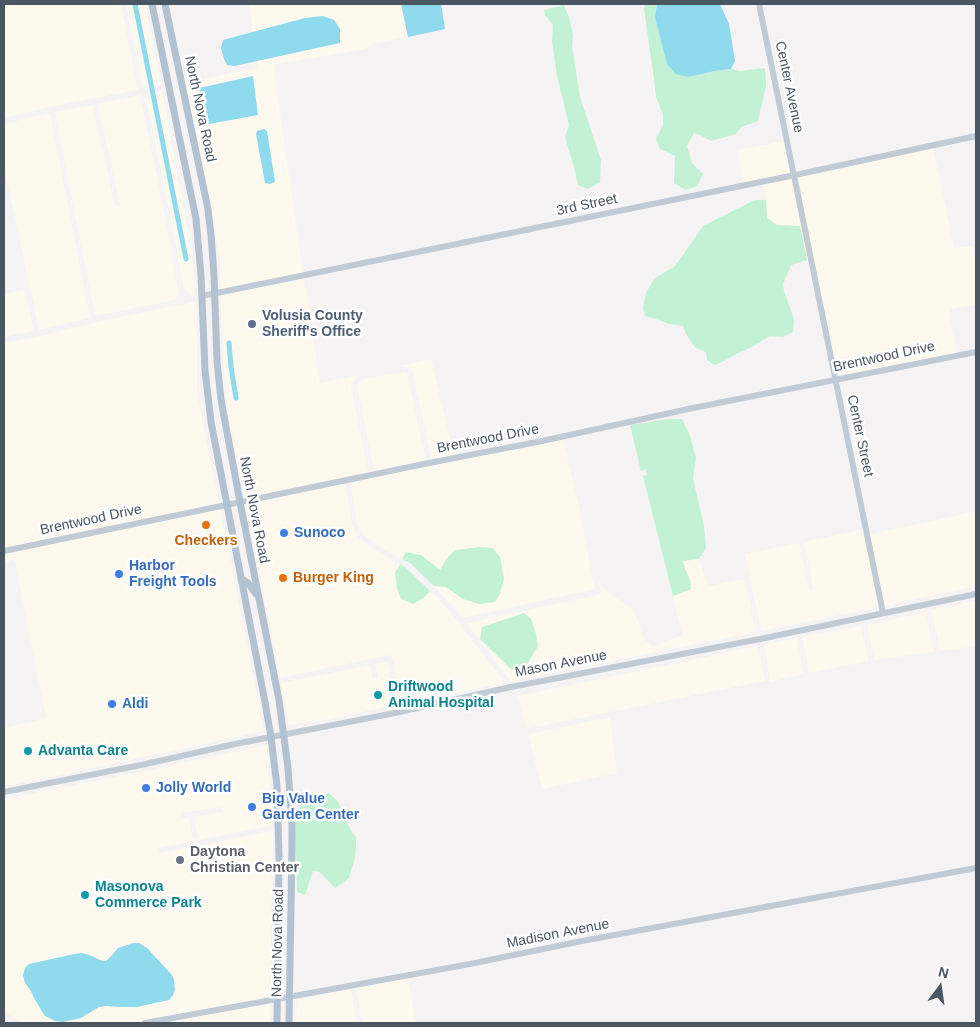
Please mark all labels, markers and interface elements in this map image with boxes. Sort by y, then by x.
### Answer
street label: Center Avenue [771,40,807,134]
street label: North Nova Road [181,54,219,164]
street label: 3rd Street [555,190,619,220]
place label: Volusia County Sheriff's Office [262,308,363,341]
marker: Volusia County Sheriff's Office [246,318,258,330]
street label: Brentwood Drive [832,338,936,376]
street label: Center Street [843,394,877,478]
street label: Brentwood Drive [436,421,540,457]
street label: North Nova Road [235,455,273,565]
street label: Brentwood Drive [39,501,143,539]
marker: Checkers [200,519,212,531]
place label: Sunoco [294,525,345,541]
marker: Sunoco [278,527,290,539]
place label: Checkers [174,533,238,549]
place label: Harbor Freight Tools [129,558,217,590]
marker: Harbor Freight Tools [113,568,125,580]
place label: Burger King [293,570,374,586]
marker: Burger King [277,572,289,584]
street label: Mason Avenue [514,647,608,681]
place label: Driftwood Animal Hospital [388,679,494,712]
marker: Driftwood Animal Hospital [372,689,384,701]
place label: Aldi [122,696,148,712]
marker: Aldi [106,698,118,710]
place label: Advanta Care [38,743,128,759]
marker: Advanta Care [22,745,34,757]
place label: Jolly World [156,780,231,796]
marker: Jolly World [140,782,152,794]
place label: Big Value Garden Center [262,791,359,824]
marker: Big Value Garden Center [246,801,258,813]
place label: Daytona Christian Center [190,844,299,876]
marker: Daytona Christian Center [174,854,186,866]
place label: Masonova Commerce Park [95,879,202,912]
marker: Masonova Commerce Park [79,889,91,901]
street label: North Nova Road [269,889,287,997]
street label: Madison Avenue [505,916,611,952]
north arrow [915,962,965,1012]
text: N [937,963,950,981]

